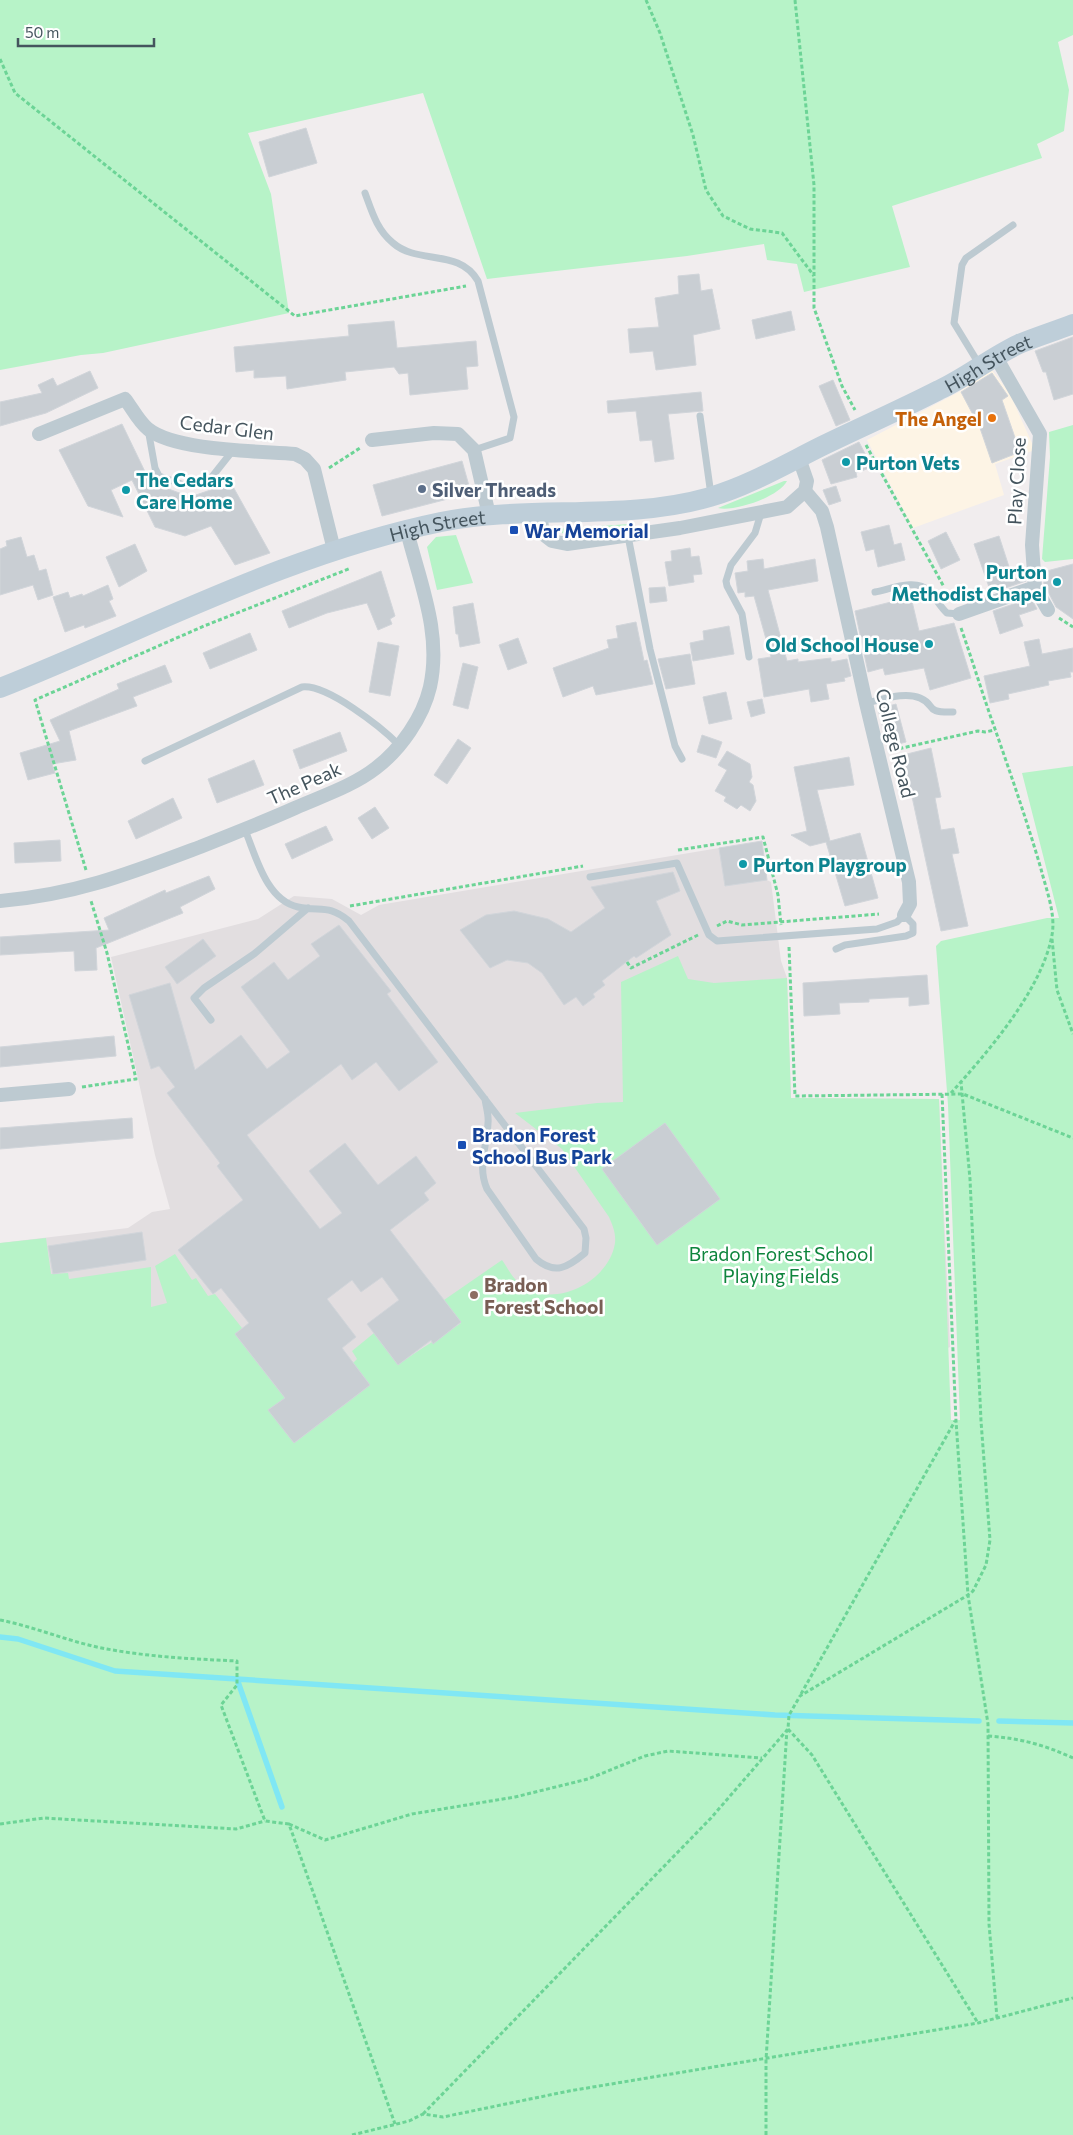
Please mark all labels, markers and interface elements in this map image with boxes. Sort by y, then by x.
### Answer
scale bar [18,15,154,47]
text: 50 m [25,23,59,41]
street label: High Street [940,329,1035,397]
place label: The Angel [895,407,982,430]
street label: Cedar Glen [179,410,275,444]
marker: The Angel [986,412,998,424]
street label: Play Close [1002,437,1030,525]
place label: Purton Vets [856,451,960,474]
marker: Purton Vets [840,456,852,468]
place label: The Cedars Care Home [136,468,234,513]
place label: Silver Threads [432,478,556,501]
marker: Silver Threads [416,483,428,495]
marker: The Cedars Care Home [120,484,132,496]
street label: High Street [387,504,487,545]
place label: War Memorial [524,519,649,542]
marker: War Memorial [508,524,520,536]
place label: Purton Methodist Chapel [891,560,1047,605]
marker: Purton Methodist Chapel [1051,576,1063,588]
place label: Old School House [765,633,919,656]
marker: Old School House [923,638,935,650]
street label: College Road [871,686,921,800]
street label: The Peak [263,757,345,809]
place label: Purton Playgroup [753,853,907,876]
marker: Purton Playgroup [737,858,749,870]
place label: Bradon Forest School Bus Park [472,1123,612,1168]
marker: Bradon Forest School Bus Park [456,1139,468,1151]
park label: Bradon Forest School Playing Fields [689,1242,873,1287]
place label: Bradon Forest School [484,1273,604,1318]
marker: Bradon Forest School [468,1289,480,1301]

